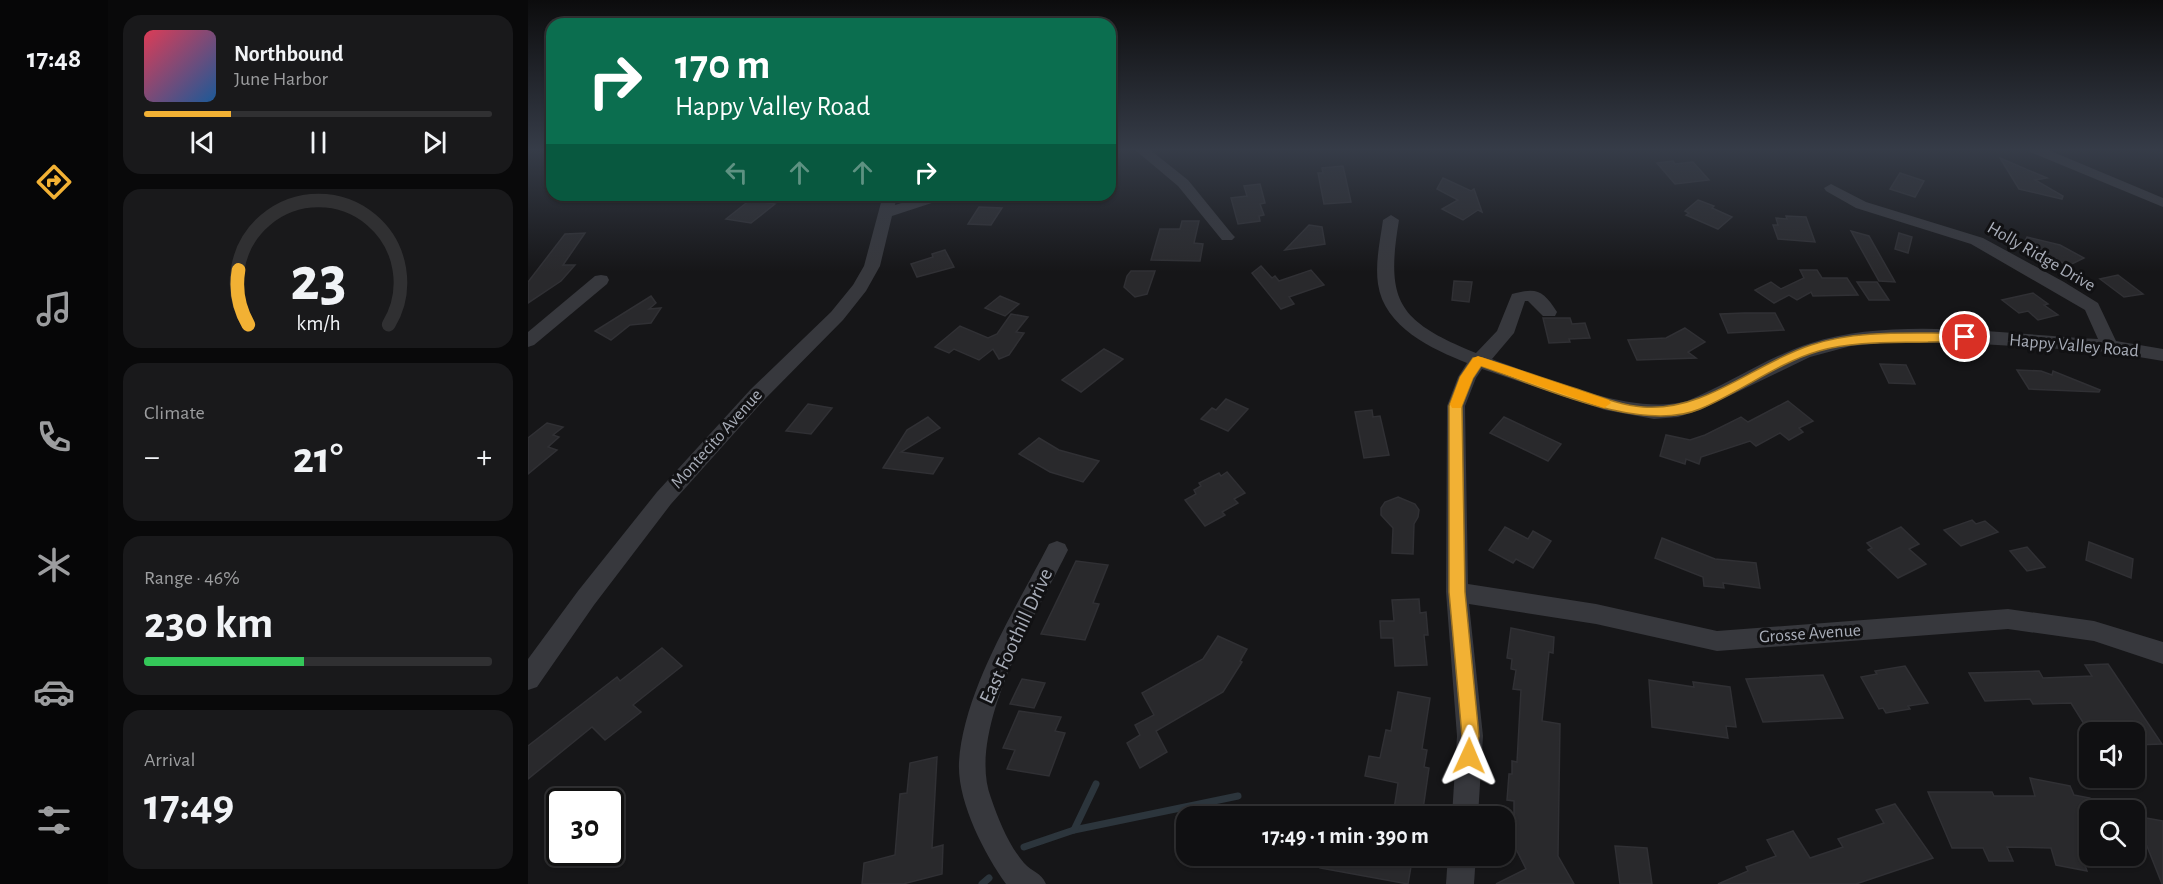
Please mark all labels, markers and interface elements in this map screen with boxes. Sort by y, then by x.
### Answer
icon: right [576,42,654,120]
text: Northbound [234,43,343,65]
text: 170 m [675,44,770,86]
text: 17:48 [27,45,81,72]
text: June Harbor [234,69,328,89]
text: Happy Valley Road [675,93,870,120]
icon: previous [186,126,219,159]
icon: pause [302,126,335,159]
icon: next [418,126,451,159]
icon: left [720,156,753,189]
icon: ahead [783,156,816,189]
icon: ahead [846,156,879,189]
icon: right [909,156,942,189]
icon: directions [33,161,75,203]
street label: Holly Ridge Drive [1984,219,2098,295]
text: 23 [290,249,346,311]
icon: music [33,288,75,330]
pin [1939,311,1990,362]
text: km/h [296,314,340,335]
icon: arrive [1948,320,1981,353]
street label: Happy Valley Road [2008,331,2140,361]
street label: Montecito Avenue [668,386,766,492]
text: Climate [144,403,205,423]
icon: phone [33,416,75,458]
text: 21° [293,436,343,481]
text: − [144,441,160,474]
text: + [476,441,492,474]
icon: climate [33,544,75,586]
street label: East Foothill Drive [976,565,1056,707]
text: Range · 46% [144,568,240,588]
text: 230 km [144,601,273,646]
street label: Grosse Avenue [1758,621,1862,647]
icon: car [33,671,75,713]
map controls [2079,722,2145,866]
button: sound [2079,722,2145,788]
position arrow [1437,724,1501,788]
text: Arrival [144,750,195,770]
text: 17:49 [144,783,234,828]
speed limit sign: 30 [546,788,624,866]
icon: filters [33,799,75,841]
button: search [2079,800,2145,866]
text: 17:49 · 1 min · 390 m [1262,825,1429,847]

